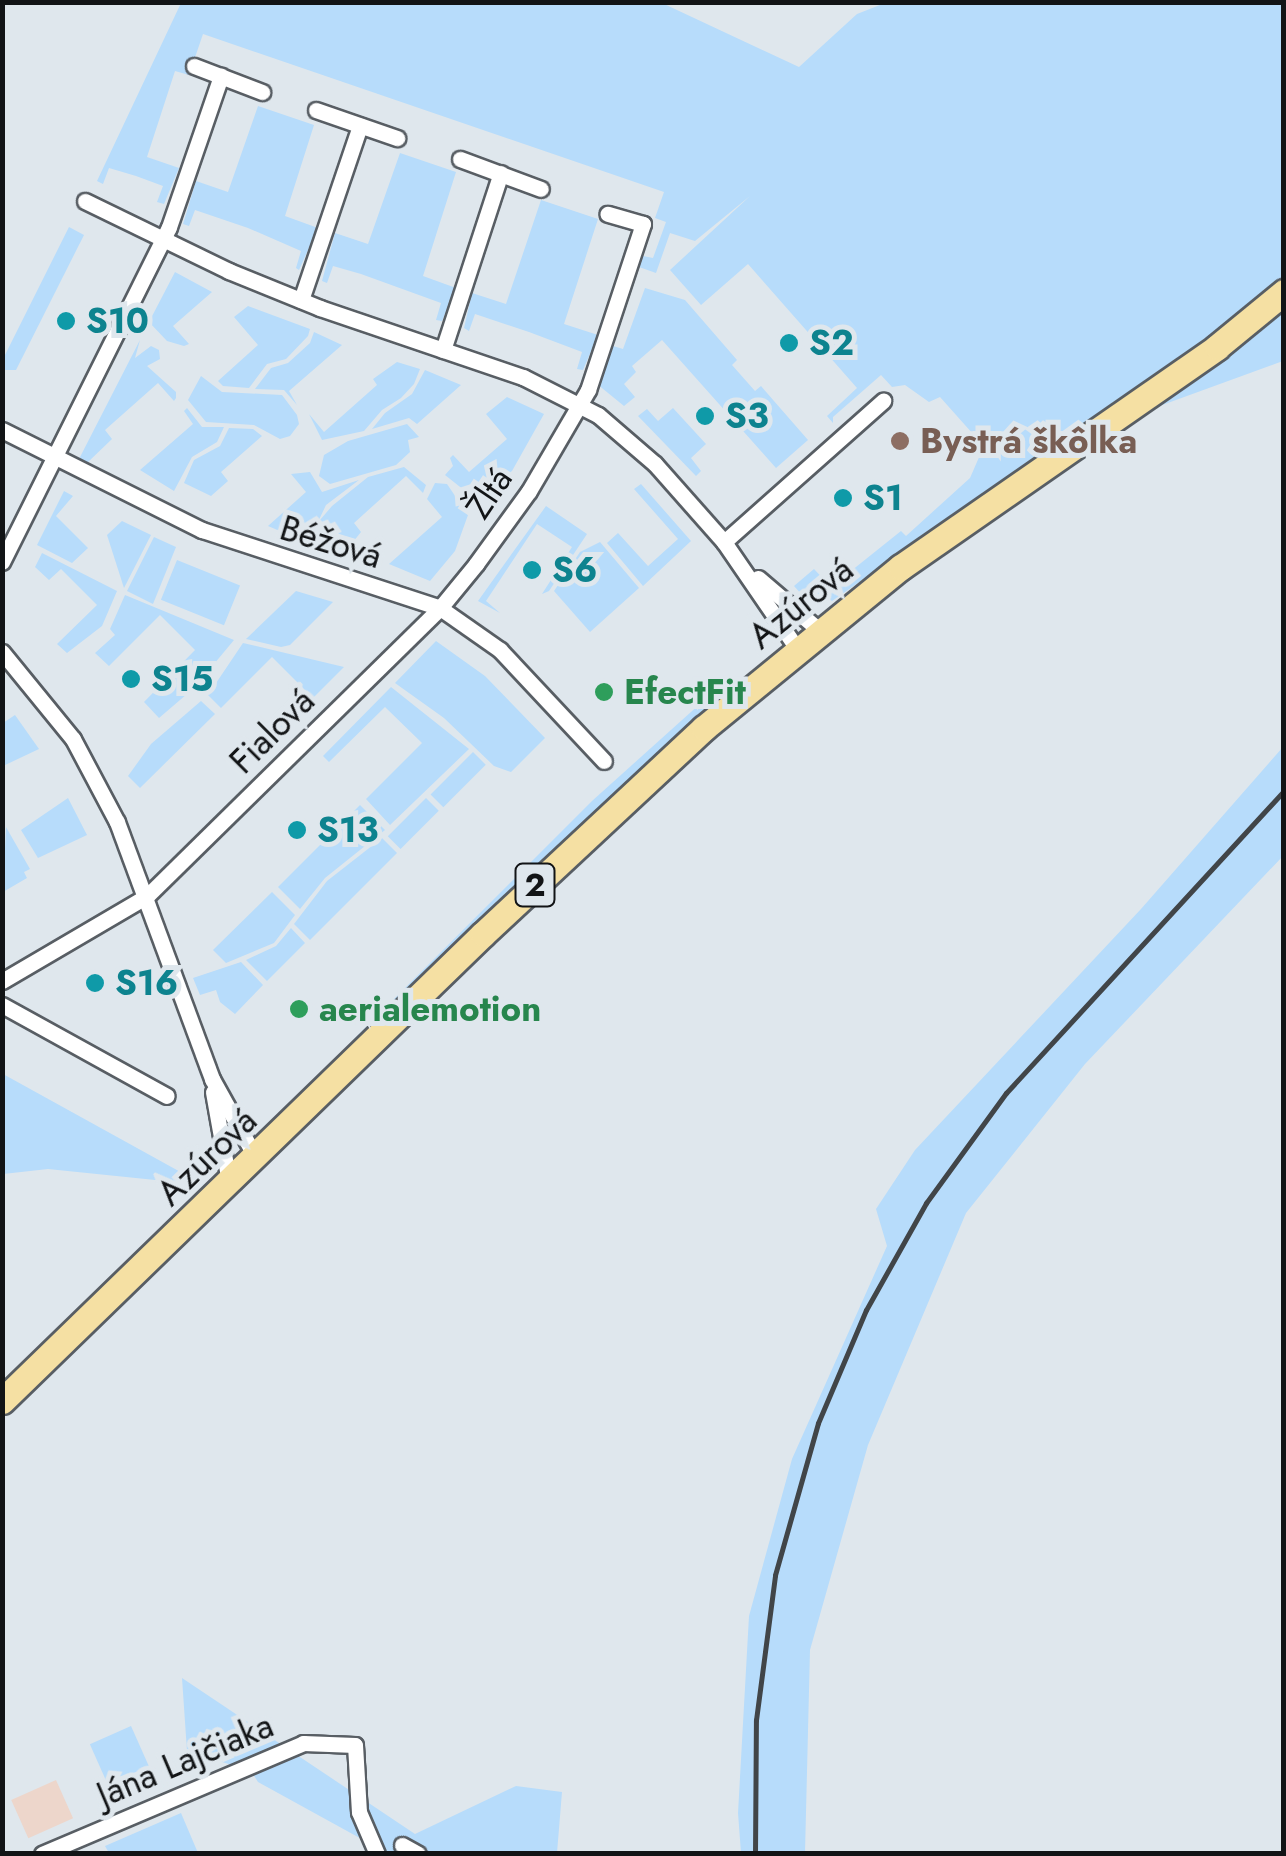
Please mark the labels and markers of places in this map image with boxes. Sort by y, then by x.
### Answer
place label: S10 [86,300,149,342]
marker: S10 [55,310,77,332]
place label: S2 [809,322,854,364]
marker: S2 [778,332,800,354]
place label: S3 [725,395,769,437]
marker: S3 [694,405,716,427]
place label: Bystrá škôlka [920,420,1137,462]
marker: Bystrá škôlka [889,430,911,452]
place label: S1 [863,477,903,519]
marker: S1 [832,487,854,509]
place label: S6 [552,549,597,591]
marker: S6 [521,559,543,581]
place label: S15 [151,658,213,700]
marker: S15 [120,668,142,690]
place label: EfectFit [624,671,746,713]
marker: EfectFit [593,681,615,703]
place label: S13 [317,809,378,851]
marker: S13 [286,819,308,841]
place label: S16 [115,962,178,1004]
marker: S16 [84,972,106,994]
place label: aerialemotion [319,988,541,1030]
marker: aerialemotion [288,998,310,1020]

